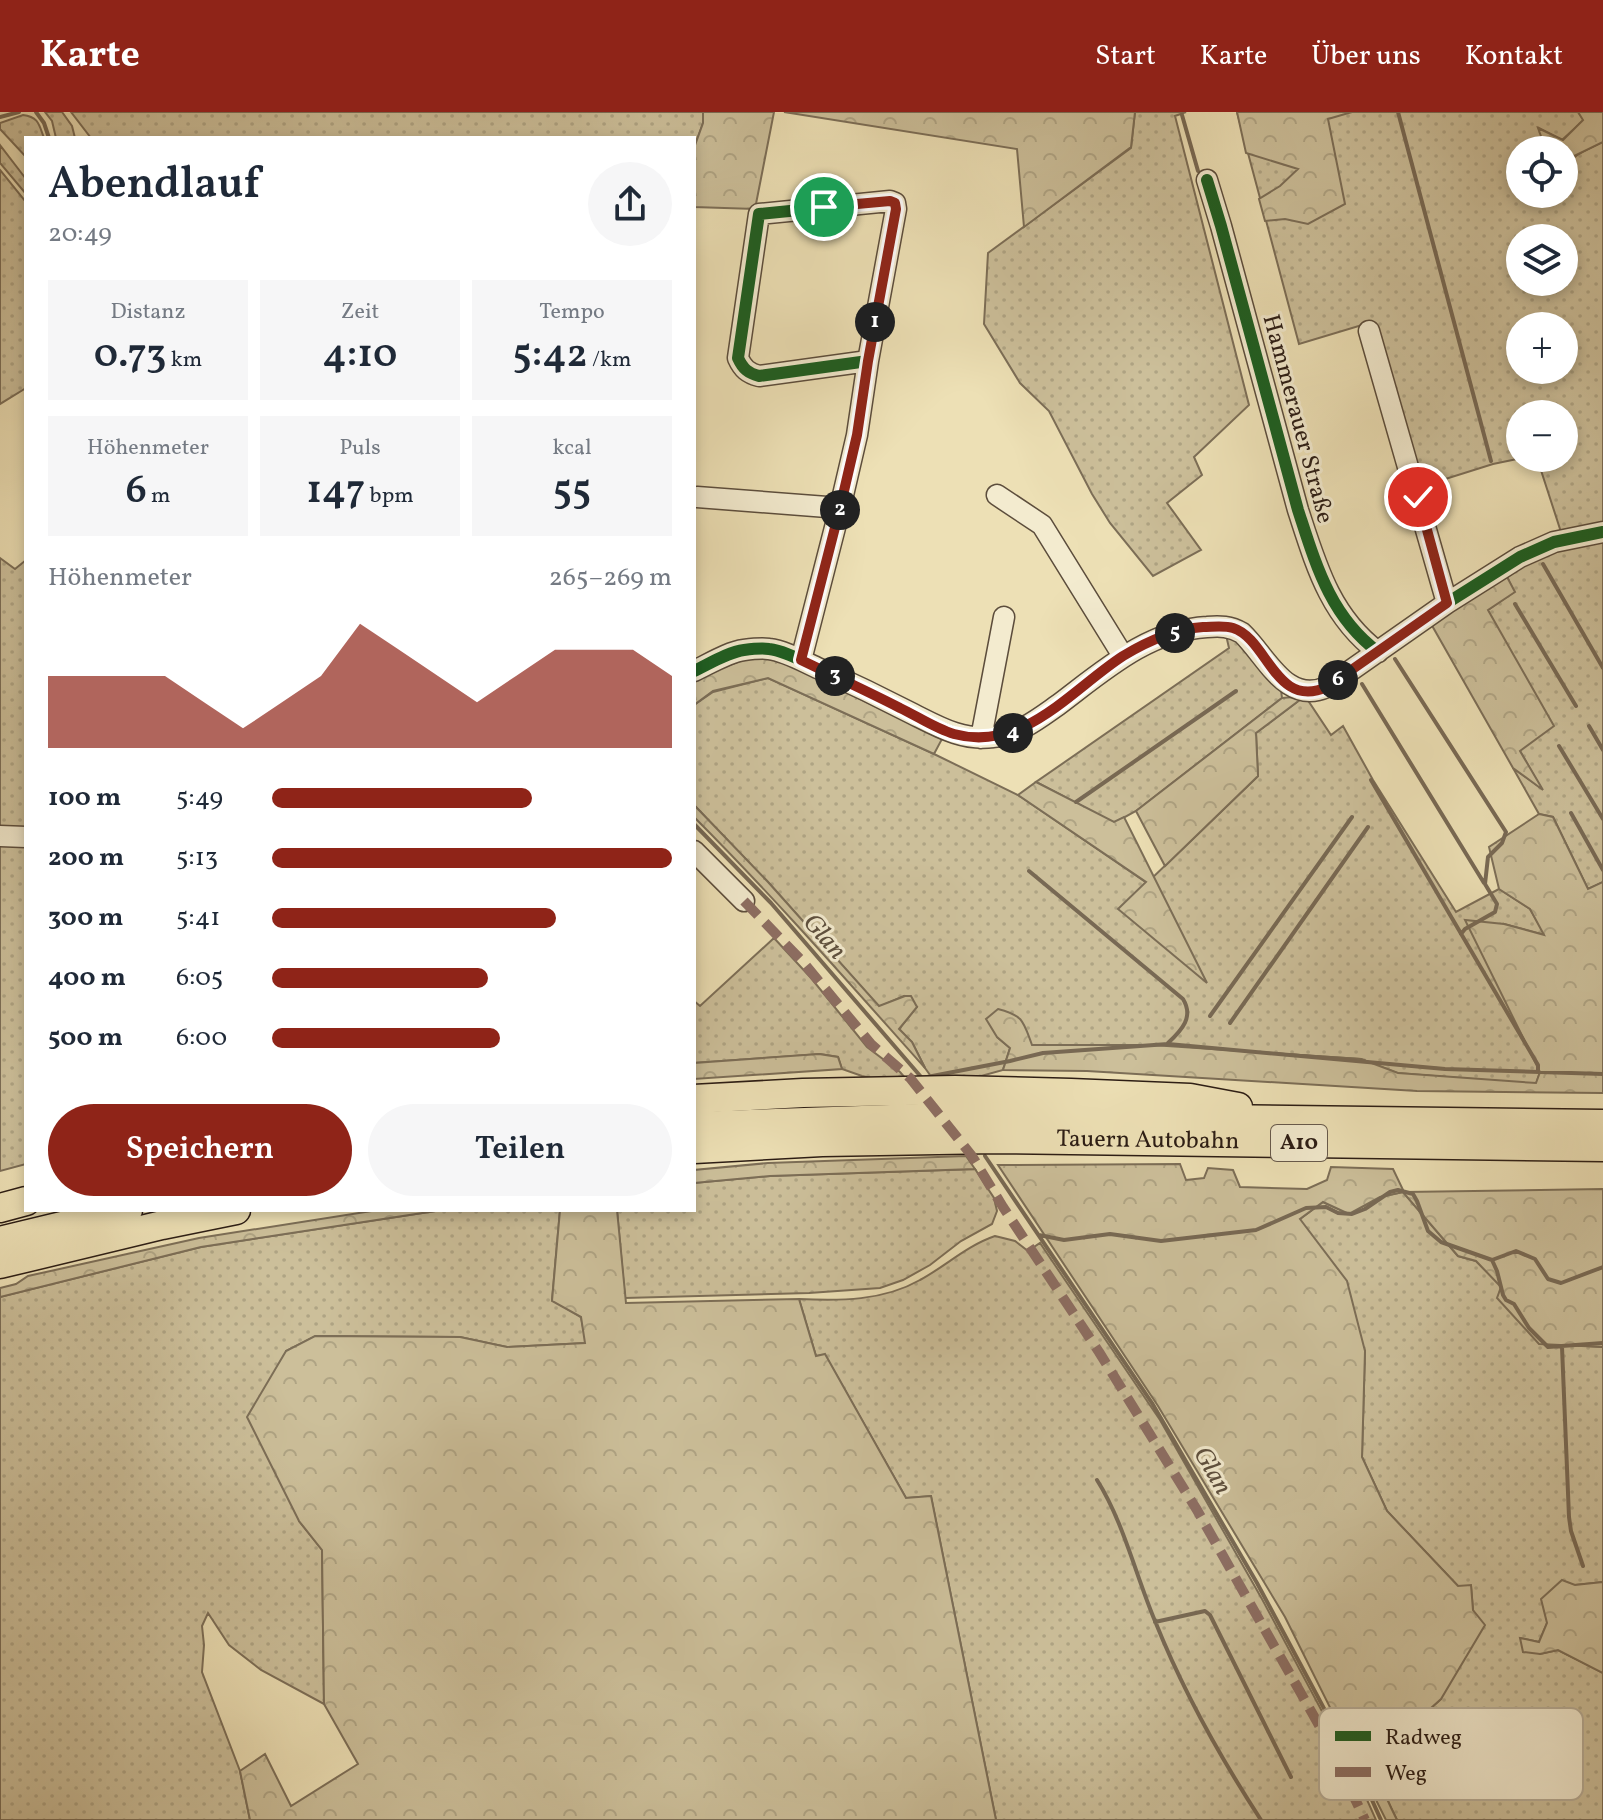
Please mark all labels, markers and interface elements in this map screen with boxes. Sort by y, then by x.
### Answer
text: Karte [40,30,140,83]
text: Start [1095,37,1156,76]
text: Karte [1200,37,1267,76]
text: Über uns [1311,37,1421,76]
text: Kontakt [1465,37,1563,76]
map controls [1506,136,1578,472]
button: locate [1506,136,1578,208]
text: Abendlauf [48,155,260,216]
button: share [588,162,672,246]
pin [790,173,858,241]
icon: arrive [802,185,846,229]
text: 20:49 [48,216,112,252]
button: layers [1506,224,1578,296]
text: Distanz [111,297,185,328]
text: Zeit [341,297,379,328]
text: Tempo [539,297,605,328]
pin: 1 [855,302,895,342]
text: 1 [871,306,879,337]
street label: Hammerauer Straße [1253,311,1341,527]
button: + [1506,312,1578,384]
text: 0.73 [94,328,166,384]
text: 4:10 [323,328,397,384]
text: 5:42 [513,328,588,384]
text: km [166,345,202,376]
text: /km [588,345,631,376]
button: − [1506,400,1578,472]
text: Höhenmeter [87,433,209,464]
text: Puls [339,433,381,464]
text: kcal [552,433,592,464]
pin [1384,463,1452,531]
text: 6 [125,464,147,520]
text: 147 [306,464,365,520]
text: 55 [553,464,591,520]
icon: check [1396,475,1440,519]
text: m [147,481,171,512]
text: bpm [365,481,414,512]
pin: 2 [820,490,860,530]
text: 2 [834,494,846,525]
text: Höhenmeter [48,560,192,596]
text: 265–269 m [549,560,672,596]
pin: 5 [1155,613,1195,653]
text: 5 [1170,617,1180,648]
pin: 3 [815,656,855,696]
text: 3 [829,660,841,691]
pin: 6 [1318,660,1358,700]
text: 6 [1332,664,1344,695]
pin: 4 [993,713,1033,753]
text: 4 [1006,717,1020,748]
text: 100 m [48,780,121,816]
text: 5:49 [176,780,223,816]
text: 200 m [48,840,124,876]
text: 5:13 [176,840,218,876]
text: 300 m [48,900,124,936]
text: 5:41 [176,900,220,936]
water label: Glan [794,906,854,968]
text: 400 m [48,960,126,996]
text: 6:05 [176,960,223,996]
text: 500 m [48,1020,123,1056]
text: 6:00 [176,1020,227,1056]
button: Speichern [48,1104,352,1196]
button: Teilen [368,1104,672,1196]
street label: Tauern Autobahn [1056,1123,1240,1159]
road number: A10 [1271,1125,1327,1161]
water label: Glan [1184,1440,1240,1502]
legend [1319,1708,1583,1800]
text: Radweg [1385,1723,1462,1754]
text: Weg [1385,1759,1427,1790]

